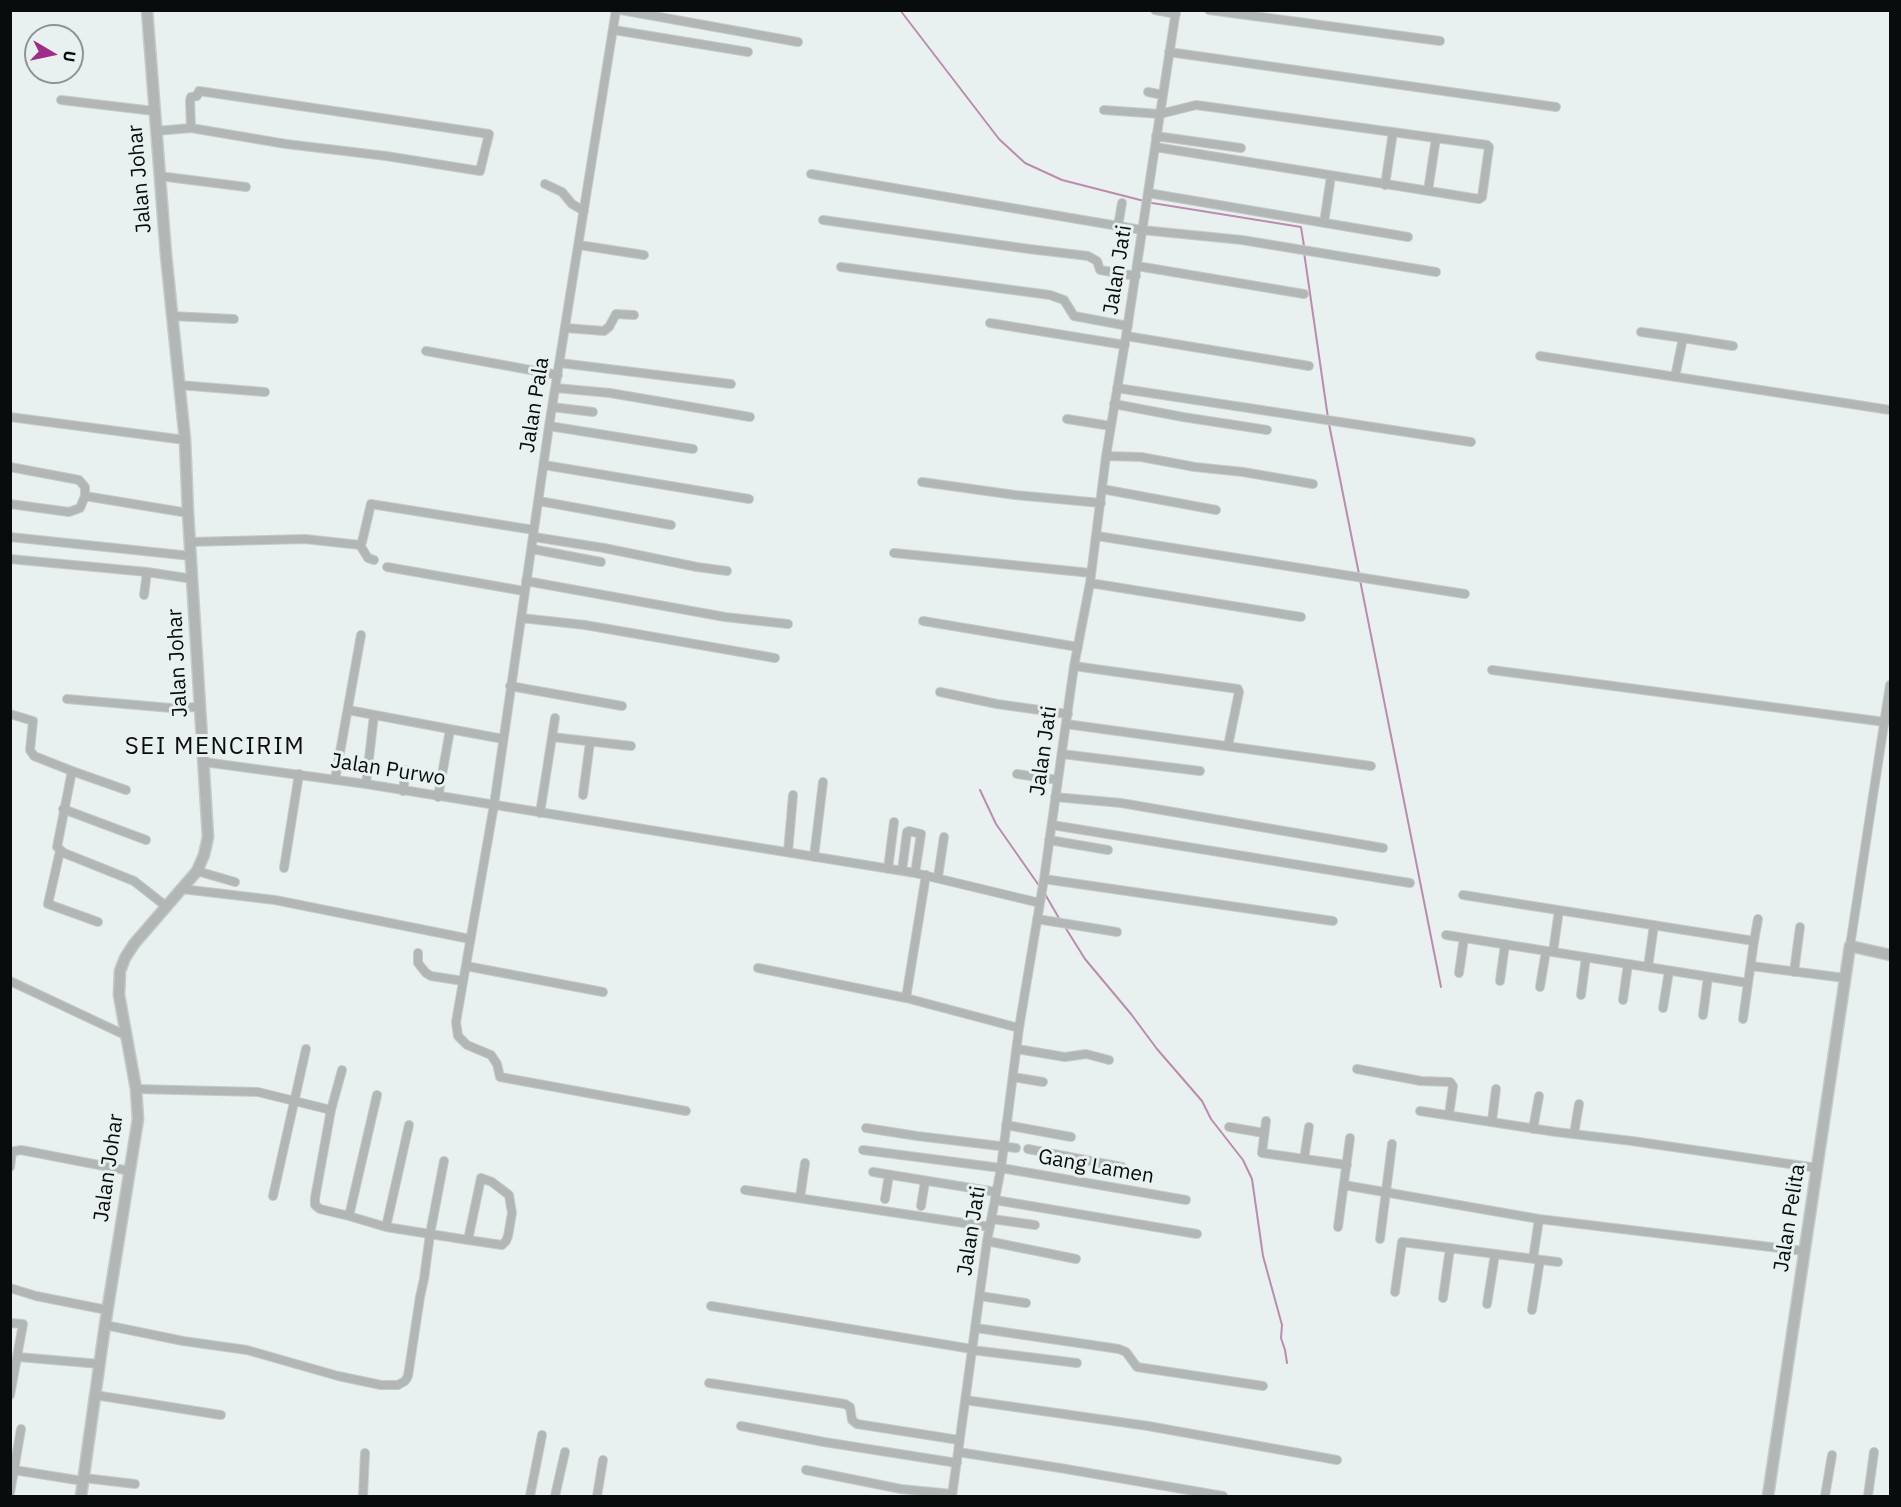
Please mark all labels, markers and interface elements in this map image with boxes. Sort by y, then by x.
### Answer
north arrow [24,24,84,84]
text: U [59,49,81,64]
street label: Jalan Johar [123,124,157,234]
street label: Jalan Jati [1098,223,1138,317]
street label: Jalan Pala [515,355,555,455]
street label: Jalan Johar [163,608,193,718]
street label: Jalan Jati [1025,705,1063,797]
district label: SEI MENCIRIM [125,733,305,761]
street label: Jalan Purwo [329,748,447,792]
street label: Jalan Johar [89,1112,129,1224]
street label: Gang Lamen [1036,1144,1156,1190]
street label: Jalan Pelita [1769,1162,1811,1274]
street label: Jalan Jati [952,1184,992,1278]

